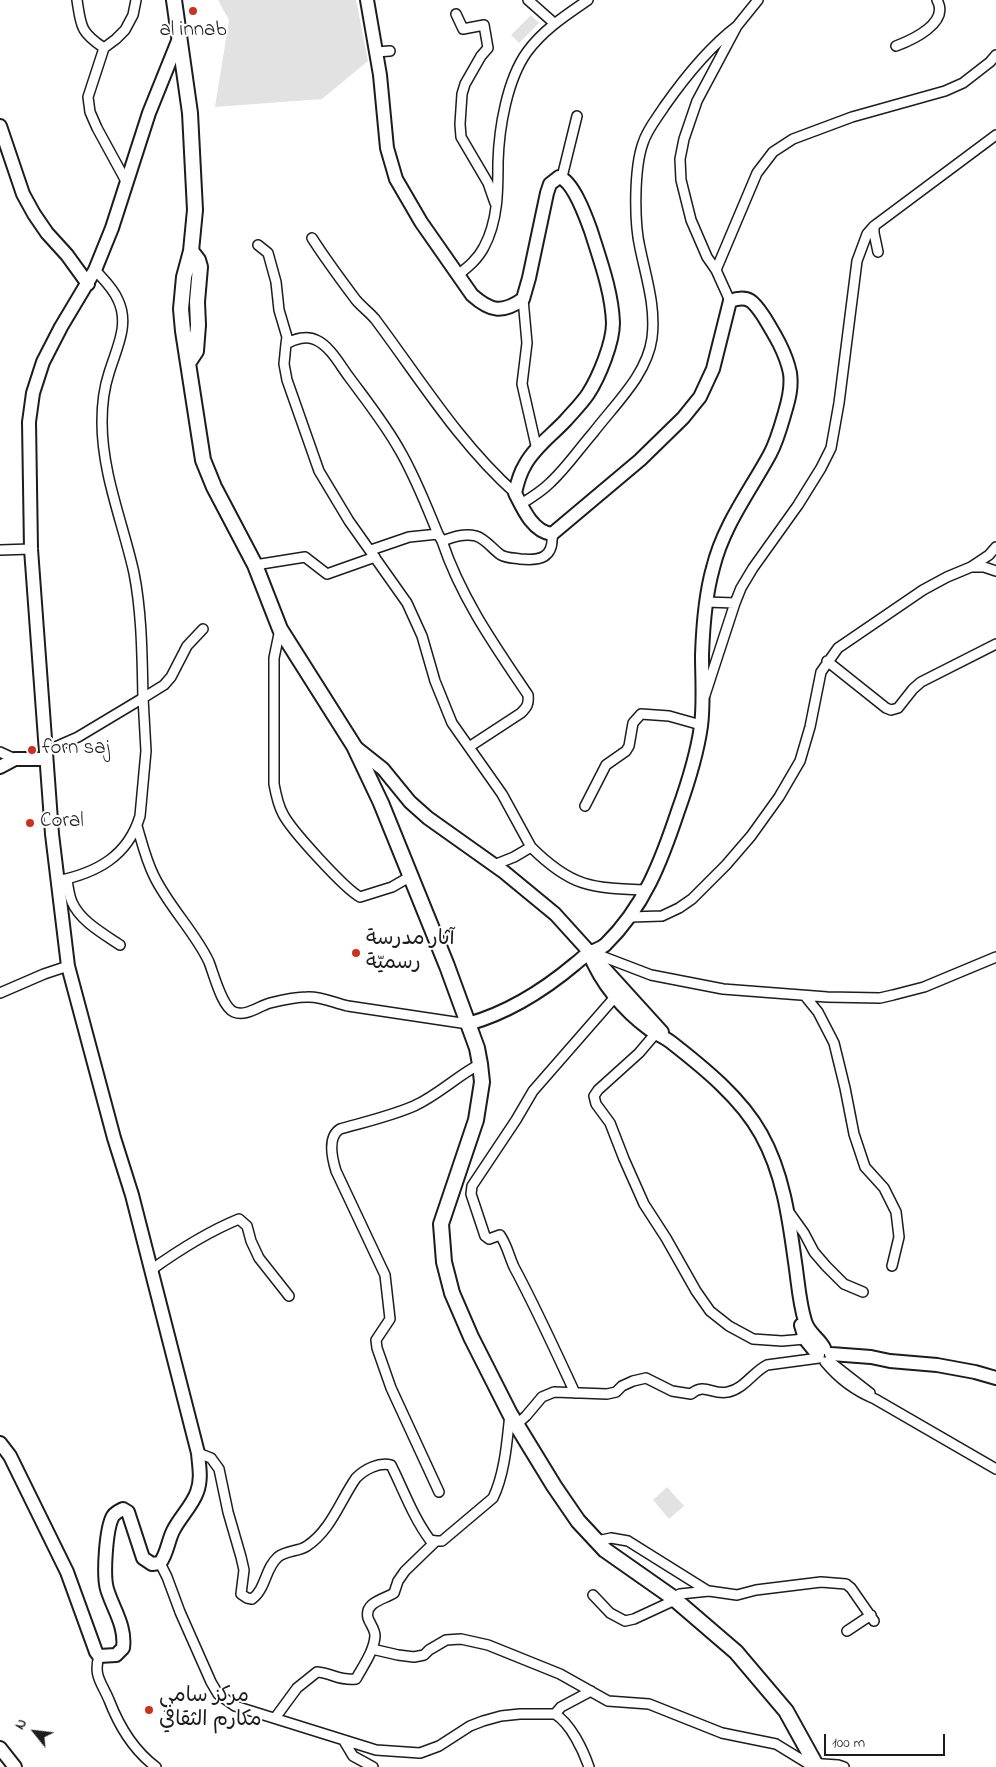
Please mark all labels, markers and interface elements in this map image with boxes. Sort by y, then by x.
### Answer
marker: al innab [187,5,199,17]
place label: al innab [159,19,227,45]
place label: forn saj [42,737,110,763]
marker: forn saj [26,744,38,756]
place label: Coral [40,810,84,836]
marker: Coral [24,817,36,829]
place label: آثار مدرسة رسميّة [366,928,455,978]
marker: آثار مدرسة رسميّة [350,947,362,959]
place label: مركز سامي مكارم الثقافي [159,1685,262,1735]
marker: مركز سامي مكارم الثقافي [143,1704,155,1716]
north arrow [10,1707,60,1757]
text: N [10,1715,33,1734]
scale bar [826,1724,947,1756]
text: 100 m [832,1732,865,1754]

